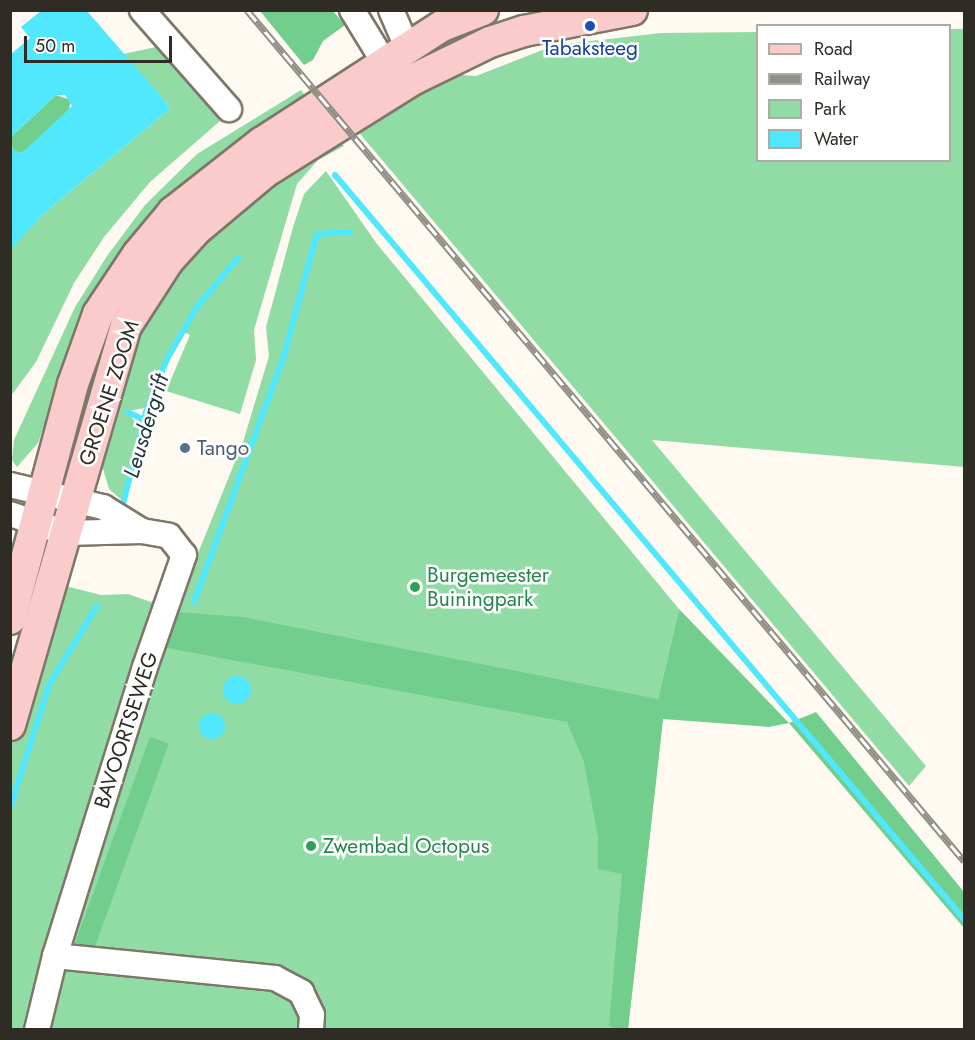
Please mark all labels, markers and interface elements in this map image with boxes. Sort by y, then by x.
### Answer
marker: Tabaksteeg [583,19,597,33]
scale bar [27,24,176,62]
legend [756,24,951,162]
text: 50 m [35,33,75,59]
place label: Tabaksteeg [542,35,638,61]
text: Road [814,36,853,62]
text: Railway [814,66,870,92]
text: Park [814,96,846,122]
text: Water [814,126,858,152]
street label: GROENE ZOOM [74,317,144,469]
water label: Leusdergrift [118,371,174,481]
place label: Tango [197,435,249,461]
marker: Tango [178,441,192,455]
place label: Burgemeester Buiningpark [427,562,549,612]
marker: Burgemeester Buiningpark [408,580,422,594]
street label: BAVOORTSEWEG [89,649,163,811]
place label: Zwembad Octopus [323,833,489,859]
marker: Zwembad Octopus [304,839,318,853]

